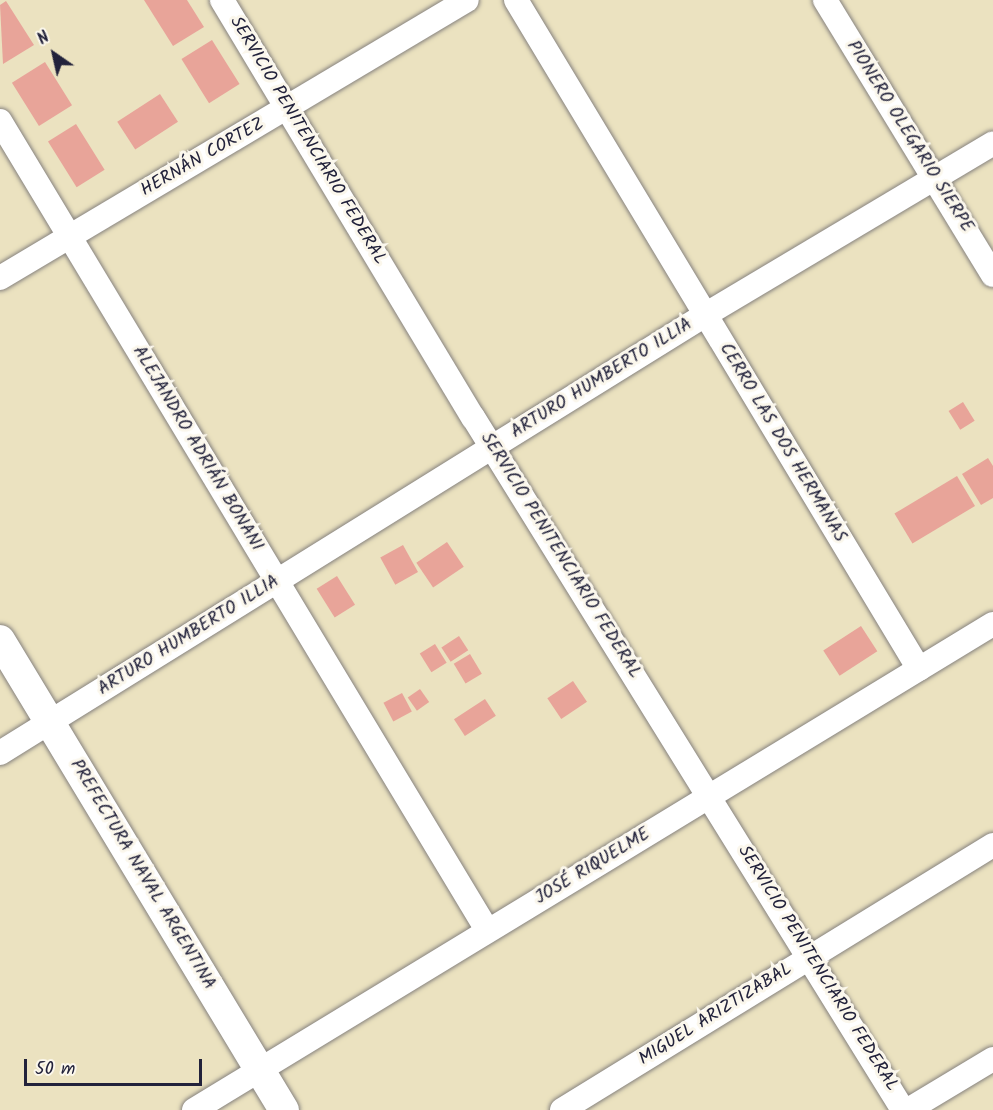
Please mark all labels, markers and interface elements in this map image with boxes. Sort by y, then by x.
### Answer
street label: SERVICIO PENITENCIARIO FEDERAL [224,13,390,269]
north arrow [24,24,84,84]
text: N [32,25,55,52]
street label: PIONERO OLEGARIO SIERPE [841,37,977,237]
street label: HERNÁN CORTEZ [137,114,269,202]
street label: ARTURO HUMBERTO ILLIA [507,314,697,444]
street label: CERRO LAS DOS HERMANAS [714,340,850,546]
street label: ALEJANDRO ADRIÁN BONANI [127,342,267,556]
street label: SERVICIO PENITENCIARIO FEDERAL [475,429,645,683]
street label: ARTURO HUMBERTO ILLIA [94,571,284,701]
street label: PREFECTURA NAVAL ARGENTINA [65,756,219,994]
street label: JOSÉ RIQUELME [532,824,654,910]
street label: SERVICIO PENITENCIARIO FEDERAL [732,842,902,1096]
street label: MIGUEL ARIZTIZABAL [635,959,797,1071]
scale bar [27,1047,206,1085]
text: 50 m [35,1055,75,1084]

